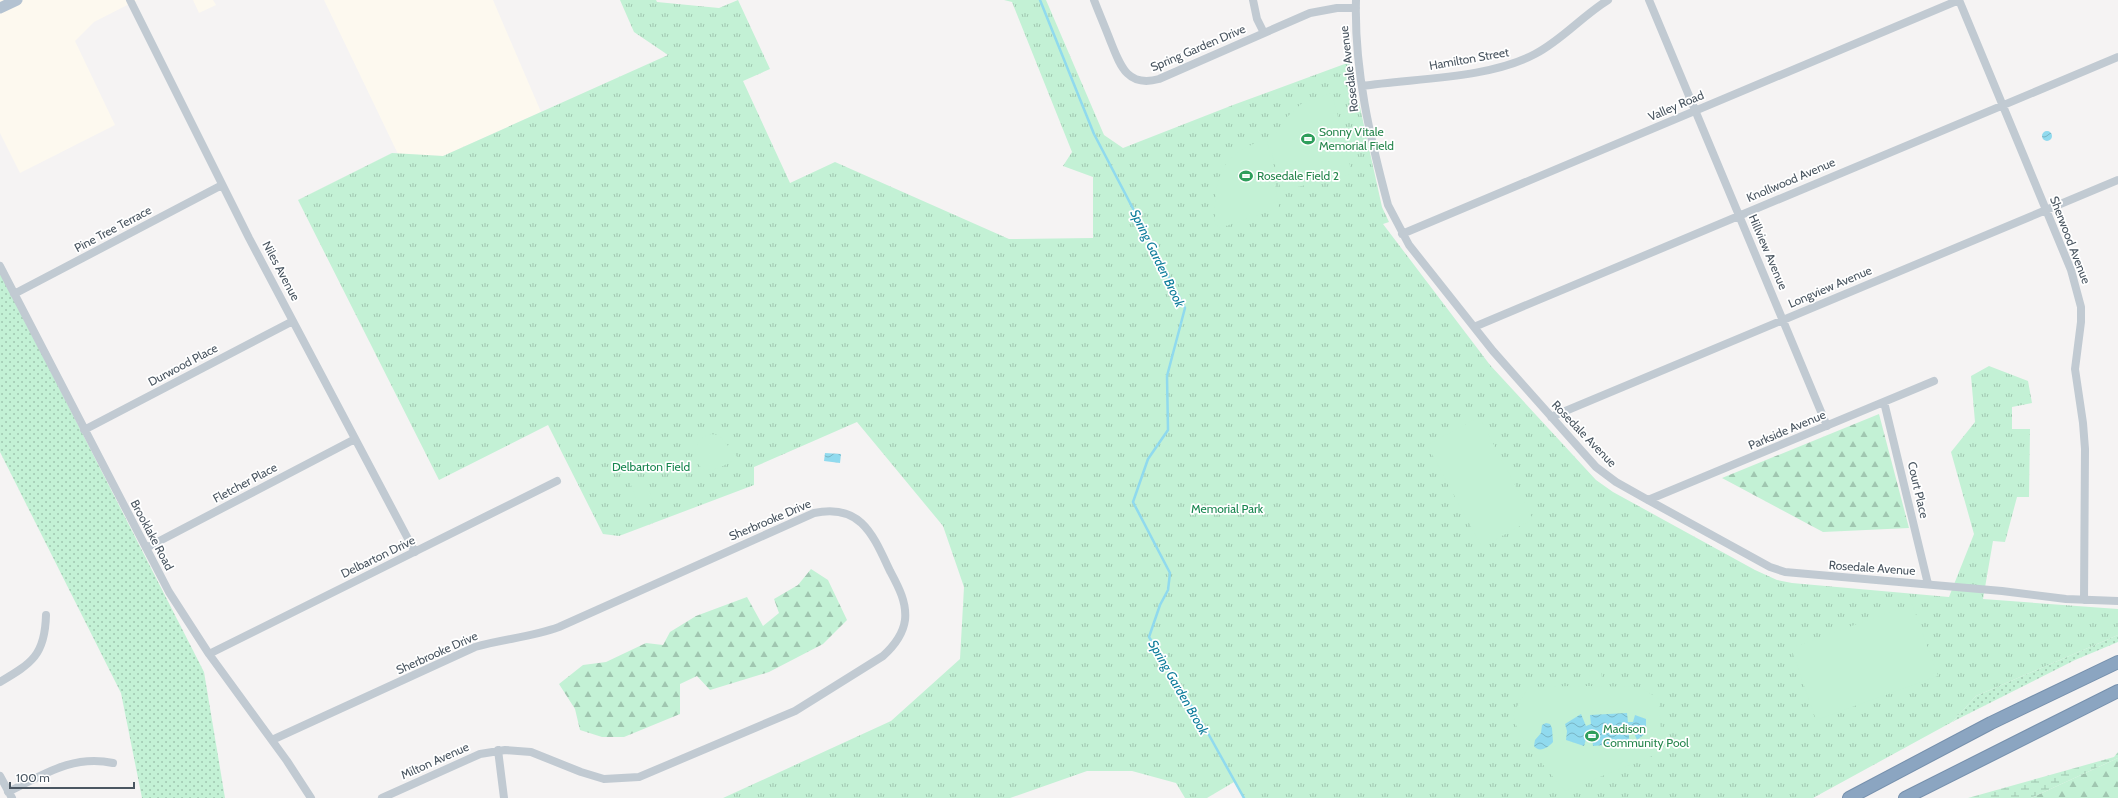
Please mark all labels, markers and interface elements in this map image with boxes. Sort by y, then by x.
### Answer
street label: Spring Garden Drive [1148,21,1248,74]
street label: Rosedale Avenue [1336,25,1361,113]
street label: Hamilton Street [1428,44,1510,73]
street label: Valley Road [1646,87,1706,124]
place label: Sonny Vitale Memorial Field [1319,124,1394,153]
sports icon: Sonny Vitale Memorial Field [1300,131,1316,147]
street label: Knollwood Avenue [1744,154,1837,205]
sports icon: Rosedale Field 2 [1238,168,1254,184]
place label: Rosedale Field 2 [1257,168,1339,183]
street label: Sherwood Avenue [2047,194,2094,286]
street label: Pine Tree Terrace [72,202,154,255]
water label: Spring Garden Brook [1127,206,1189,310]
street label: Hillview Avenue [1746,212,1791,292]
street label: Niles Avenue [259,238,303,303]
street label: Longview Avenue [1786,262,1874,311]
street label: Durwood Place [145,340,220,389]
street label: Rosedale Avenue [1549,397,1620,470]
street label: Parkside Avenue [1746,406,1828,453]
street label: Fletcher Place [210,459,279,506]
park label: Delbarton Field [612,459,690,474]
street label: Court Place [1905,460,1932,520]
street label: Sherbrooke Drive [726,495,813,544]
street label: Brooklake Road [128,497,177,573]
park label: Memorial Park [1191,501,1264,516]
street label: Delbarton Drive [338,532,417,581]
street label: Rosedale Avenue [1828,557,1916,578]
street label: Sherbrooke Drive [394,628,480,677]
water label: Spring Garden Brook [1145,637,1213,738]
place label: Madison Community Pool [1603,721,1689,750]
sports icon: Madison Community Pool [1584,728,1600,744]
street label: Milton Avenue [398,739,471,782]
scale bar [10,764,134,790]
text: 100 m [16,770,50,785]

